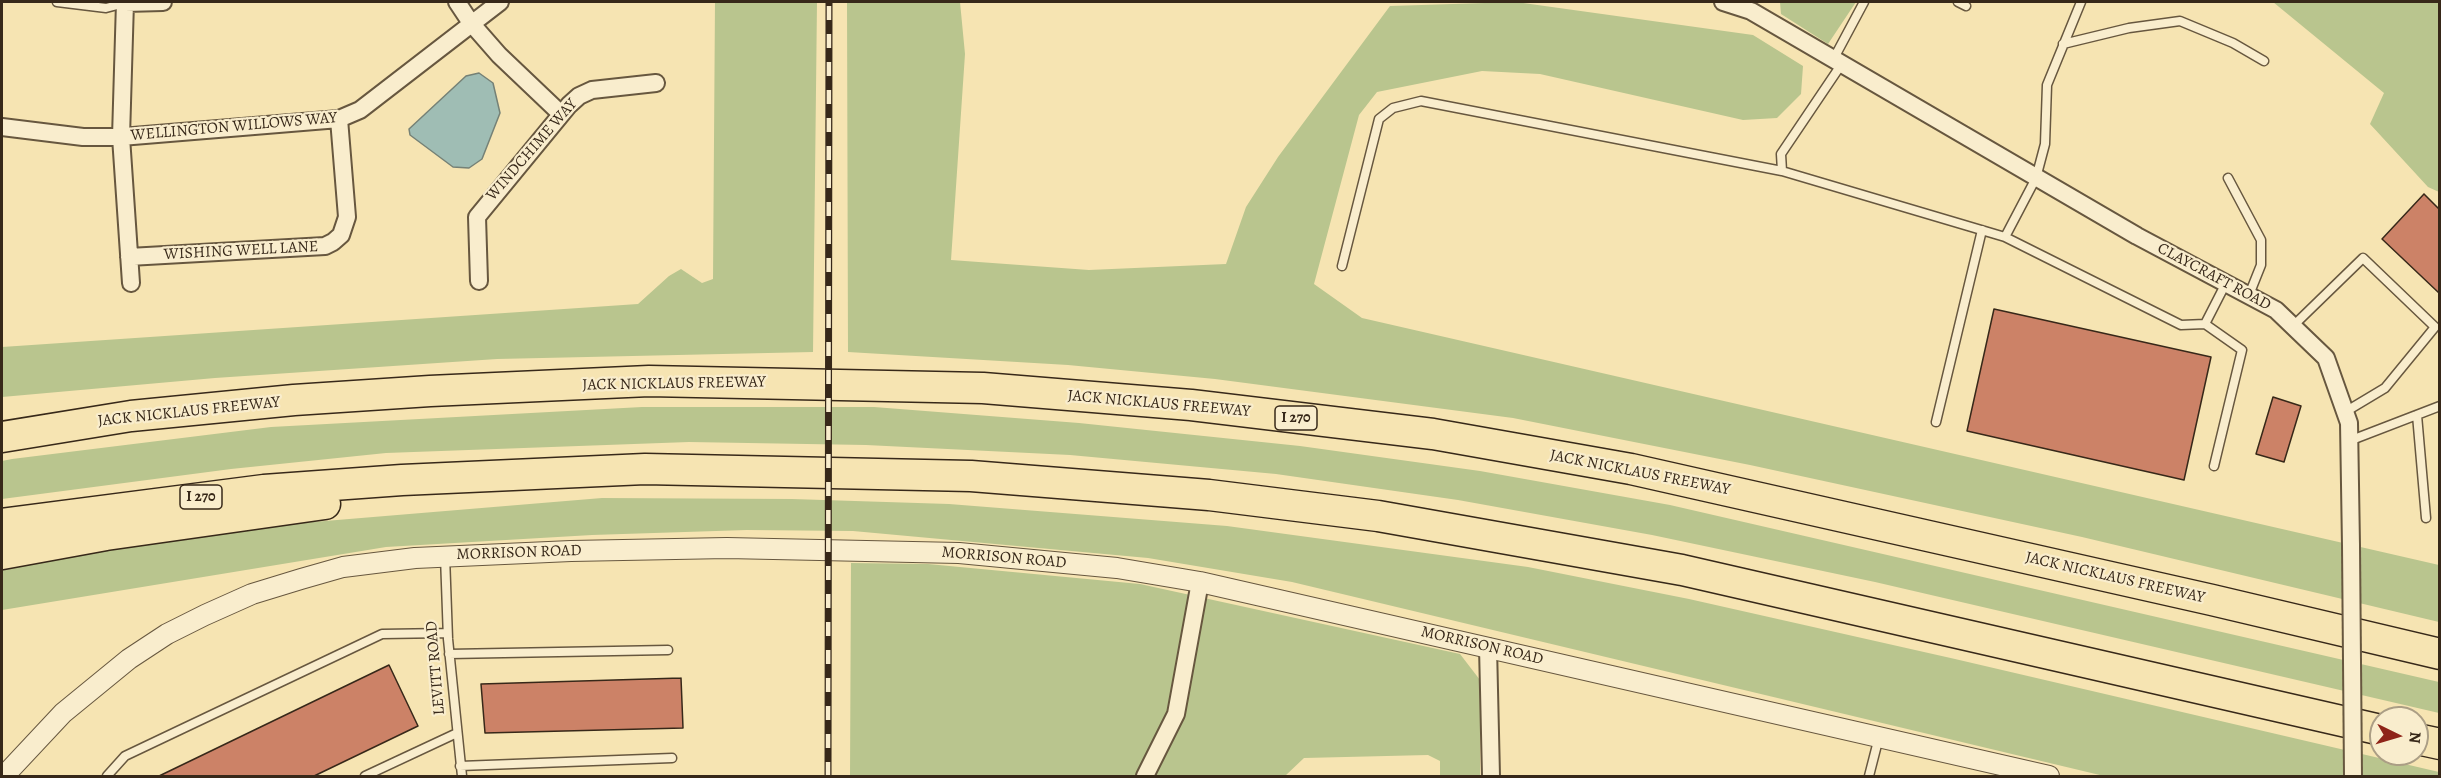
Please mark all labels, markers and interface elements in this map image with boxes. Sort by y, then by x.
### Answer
street label: WINDCHIME WAY [482,95,582,205]
street label: WELLINGTON WILLOWS WAY [130,108,338,146]
street label: WISHING WELL LANE [163,237,319,265]
street label: CLAYCRAFT ROAD [2154,239,2274,315]
street label: JACK NICKLAUS FREEWAY [582,373,766,395]
street label: JACK NICKLAUS FREEWAY [1067,386,1251,422]
street label: JACK NICKLAUS FREEWAY [97,393,281,431]
road number: I 270 [1275,406,1317,430]
street label: JACK NICKLAUS FREEWAY [1548,446,1732,500]
road number: I 270 [180,485,222,509]
street label: MORRISON ROAD [456,541,582,565]
street label: MORRISON ROAD [941,543,1067,573]
street label: JACK NICKLAUS FREEWAY [2023,548,2207,608]
street label: LEVITT ROAD [422,620,450,716]
street label: MORRISON ROAD [1419,623,1545,669]
north arrow [2369,706,2429,766]
text: N [2403,731,2426,744]

